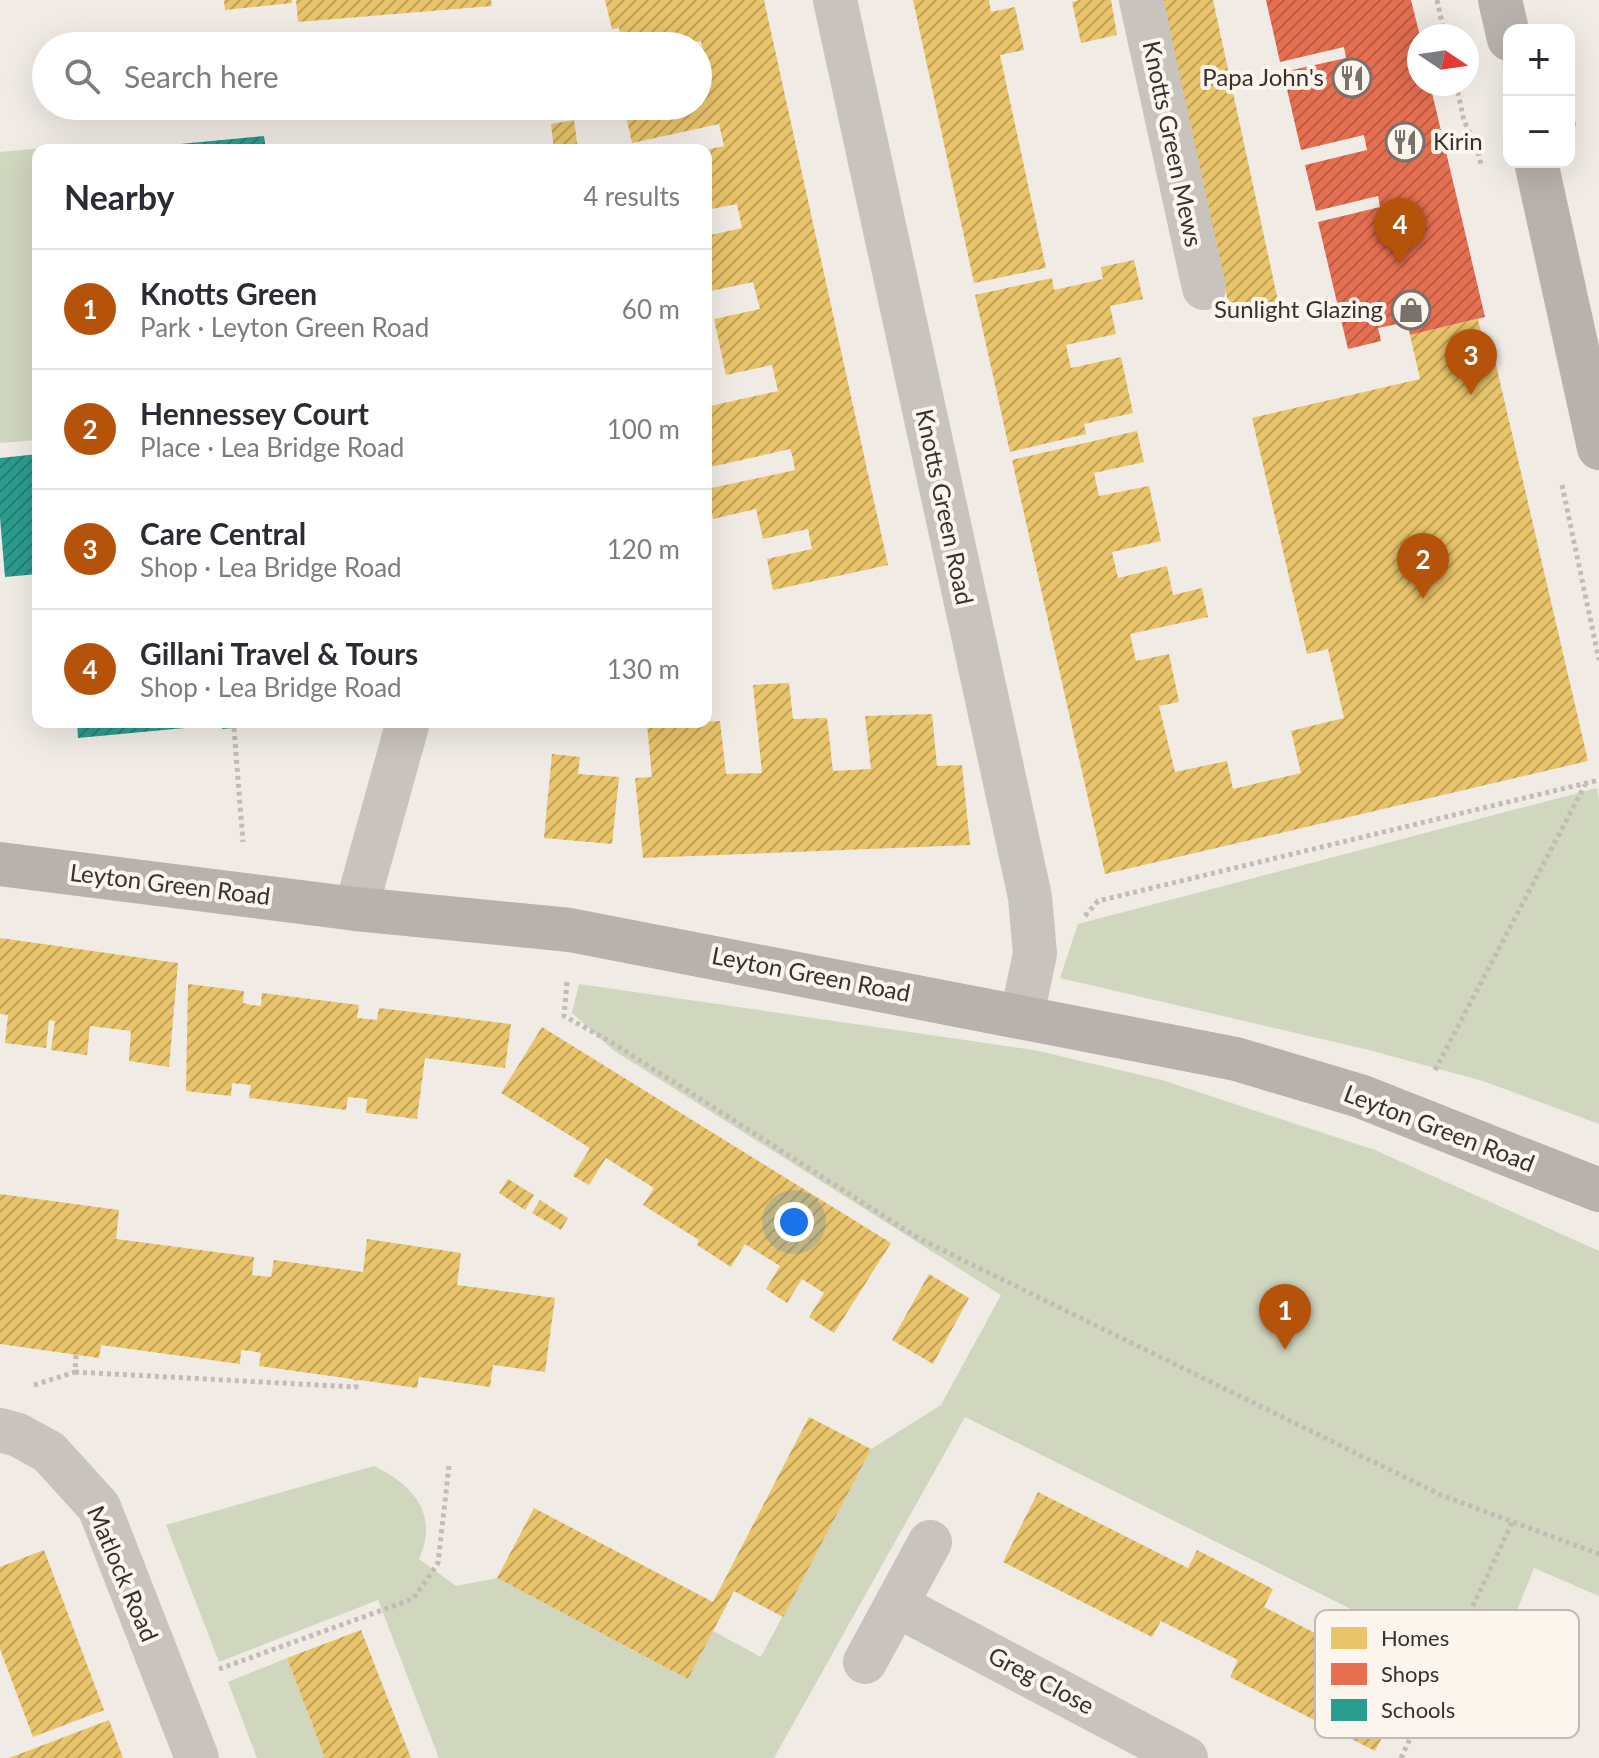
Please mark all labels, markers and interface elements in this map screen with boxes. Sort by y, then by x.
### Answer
north arrow [1407,24,1479,96]
map controls [1503,24,1575,168]
button: + [1503,24,1575,96]
search box [32,32,712,120]
street label: Knotts Green Mews [1137,38,1209,249]
icon: search [60,54,104,98]
restaurant icon: Papa John's [1331,57,1373,99]
text: Search here [124,58,279,94]
place label: Papa John's [1202,62,1324,91]
button: − [1503,96,1575,168]
restaurant icon: Kirin [1384,121,1426,163]
place label: Kirin [1433,126,1483,155]
text: Nearby [64,176,175,217]
text: 4 results [583,180,680,212]
pin: 4 [1374,198,1426,264]
text: Knotts Green [140,275,317,311]
shop icon: Sunlight Glazing [1390,289,1432,331]
text: 1 [82,293,98,325]
text: 60 m [622,293,680,325]
place label: Sunlight Glazing [1214,294,1383,323]
text: Park · Leyton Green Road [140,311,429,343]
pin: 3 [1445,329,1497,395]
text: Hennessey Court [140,395,369,431]
street label: Knotts Green Road [911,406,980,607]
text: 2 [82,413,98,445]
text: 100 m [607,413,680,445]
text: Place · Lea Bridge Road [140,431,404,463]
text: Care Central [140,515,306,551]
text: 3 [82,533,98,565]
text: 120 m [607,533,680,565]
pin: 2 [1397,533,1449,599]
text: Shop · Lea Bridge Road [140,551,402,583]
text: Gillani Travel & Tours [140,635,418,671]
text: 4 [82,653,98,685]
text: 130 m [607,653,680,685]
text: Shop · Lea Bridge Road [140,671,402,703]
street label: Leyton Green Road [68,857,272,910]
street label: Leyton Green Road [710,940,913,1007]
street label: Leyton Green Road [1340,1078,1539,1177]
your location [774,1202,814,1242]
pin: 1 [1259,1284,1311,1350]
street label: Matlock Road [82,1501,165,1646]
legend [1315,1610,1579,1738]
text: Homes [1381,1624,1449,1651]
street label: Greg Close [984,1640,1099,1720]
text: Shops [1381,1660,1439,1687]
text: Schools [1381,1696,1455,1723]

